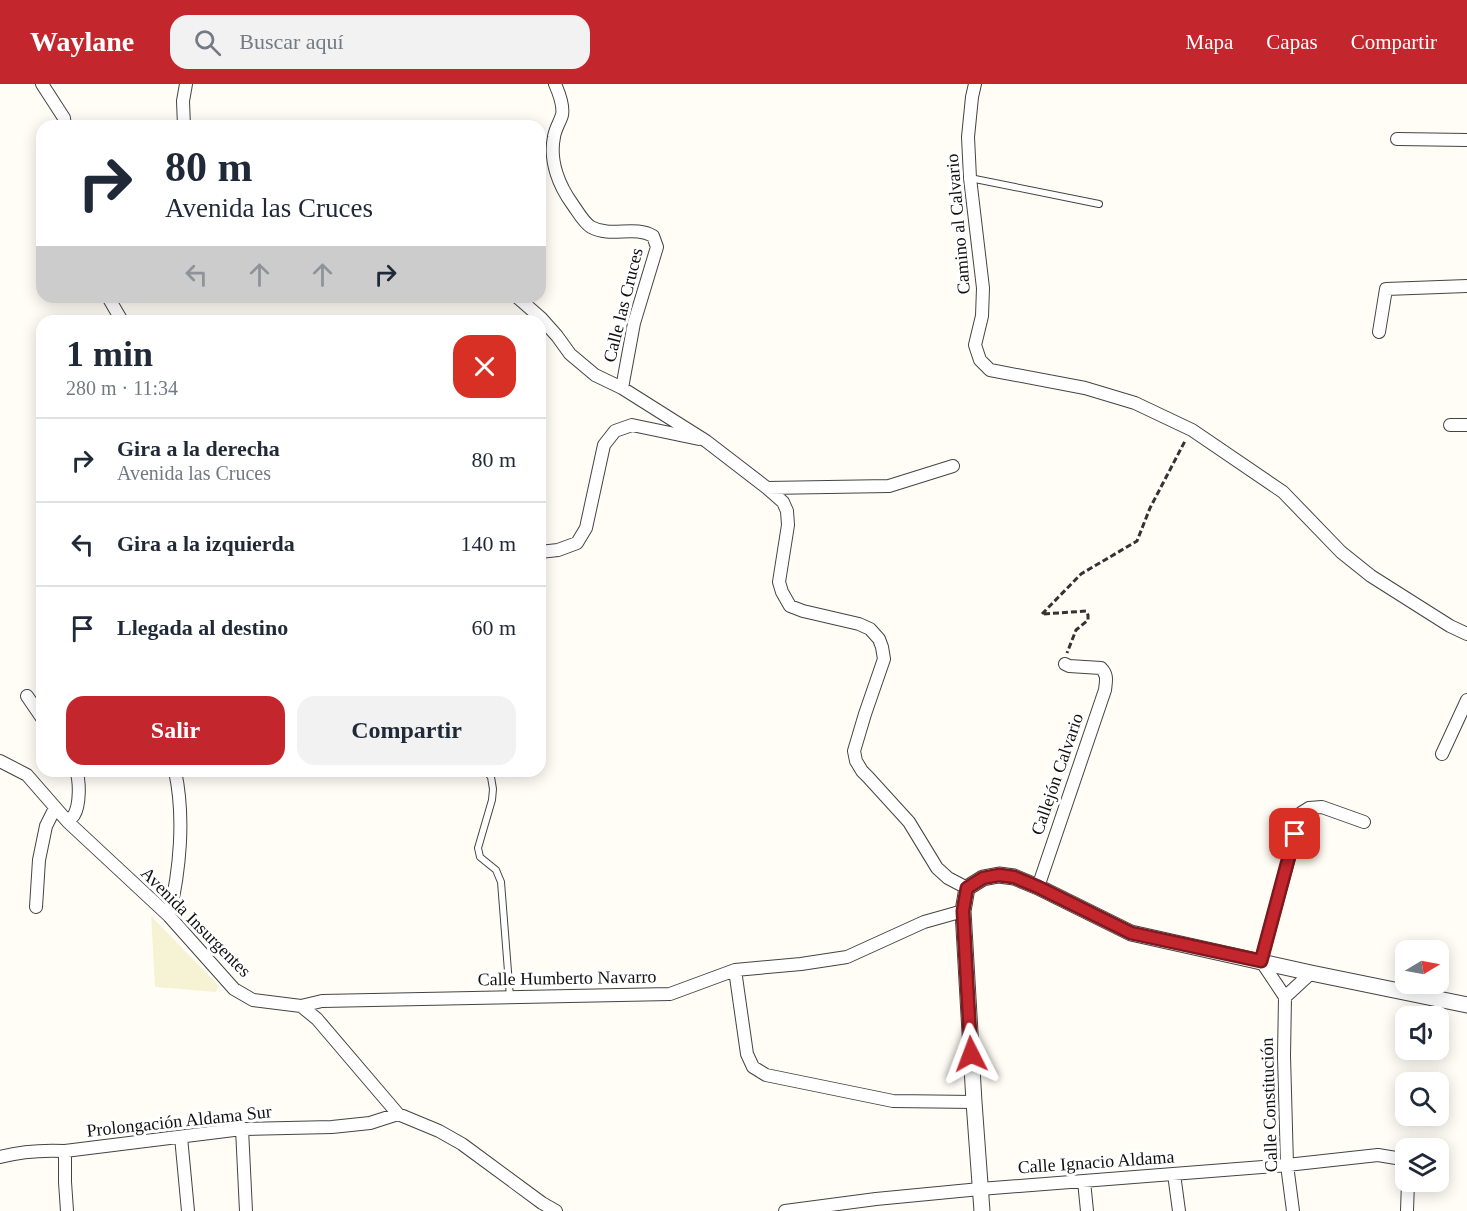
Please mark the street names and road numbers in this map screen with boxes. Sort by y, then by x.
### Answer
street label: Camino al Calvario [942,153,974,295]
street label: Calle las Cruces [599,246,647,364]
street label: Callejón Calvario [1027,710,1087,838]
street label: Avenida Insurgentes [137,863,255,981]
street label: Calle Humberto Navarro [477,966,657,990]
street label: Calle Constitución [1257,1037,1281,1173]
street label: Prolongación Aldama Sur [85,1101,273,1141]
street label: Calle Ignacio Aldama [1017,1147,1175,1177]

